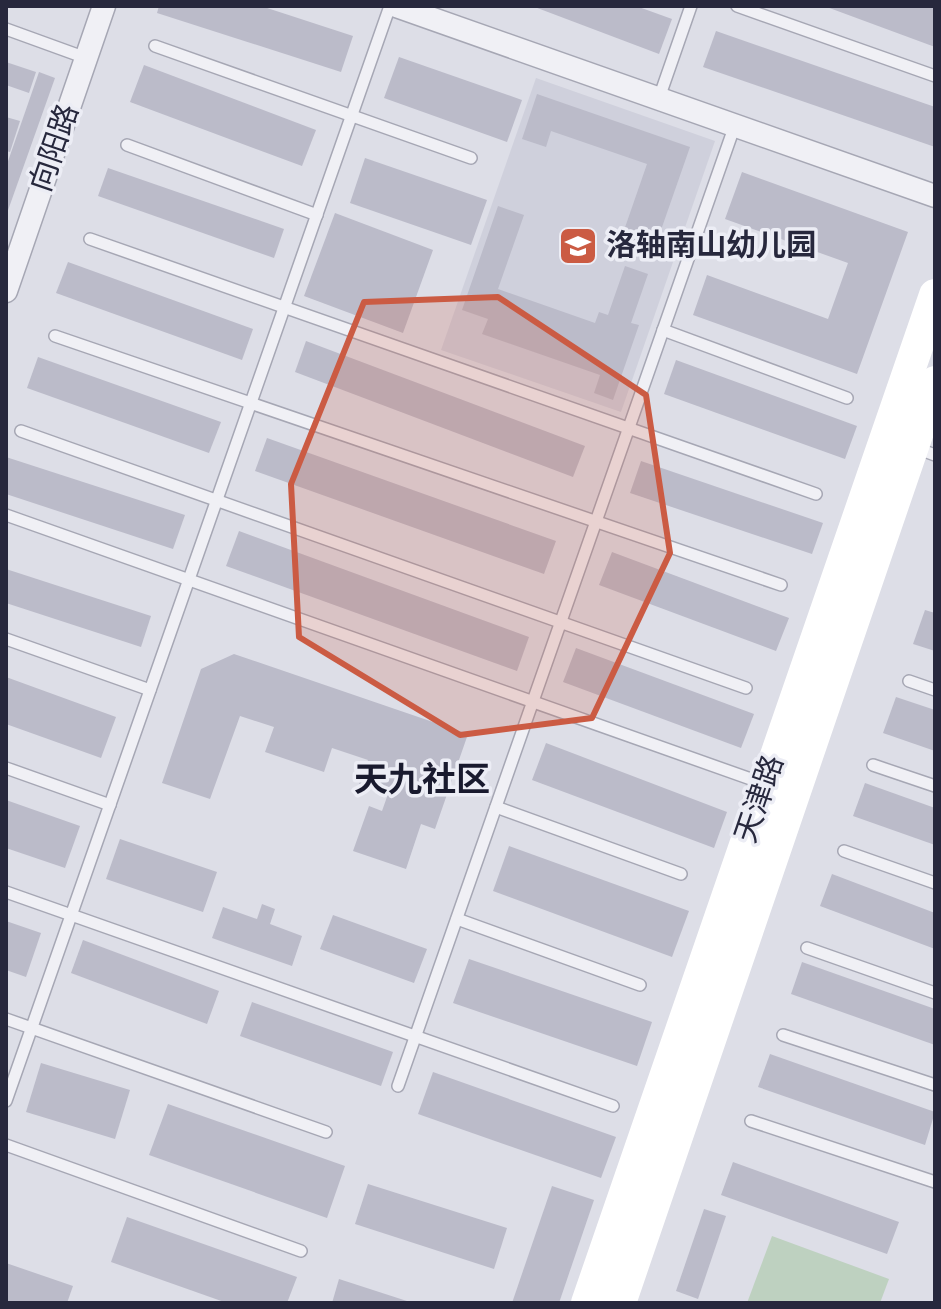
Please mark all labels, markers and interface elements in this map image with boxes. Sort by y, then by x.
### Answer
street label: 向阳路 [23,100,87,196]
school or university icon: 洛轴南山幼儿园 [557,225,599,267]
place label: 洛轴南山幼儿园 [606,228,816,264]
street label: 天津路 [728,751,792,847]
district label: 天九社区 [354,760,490,801]

